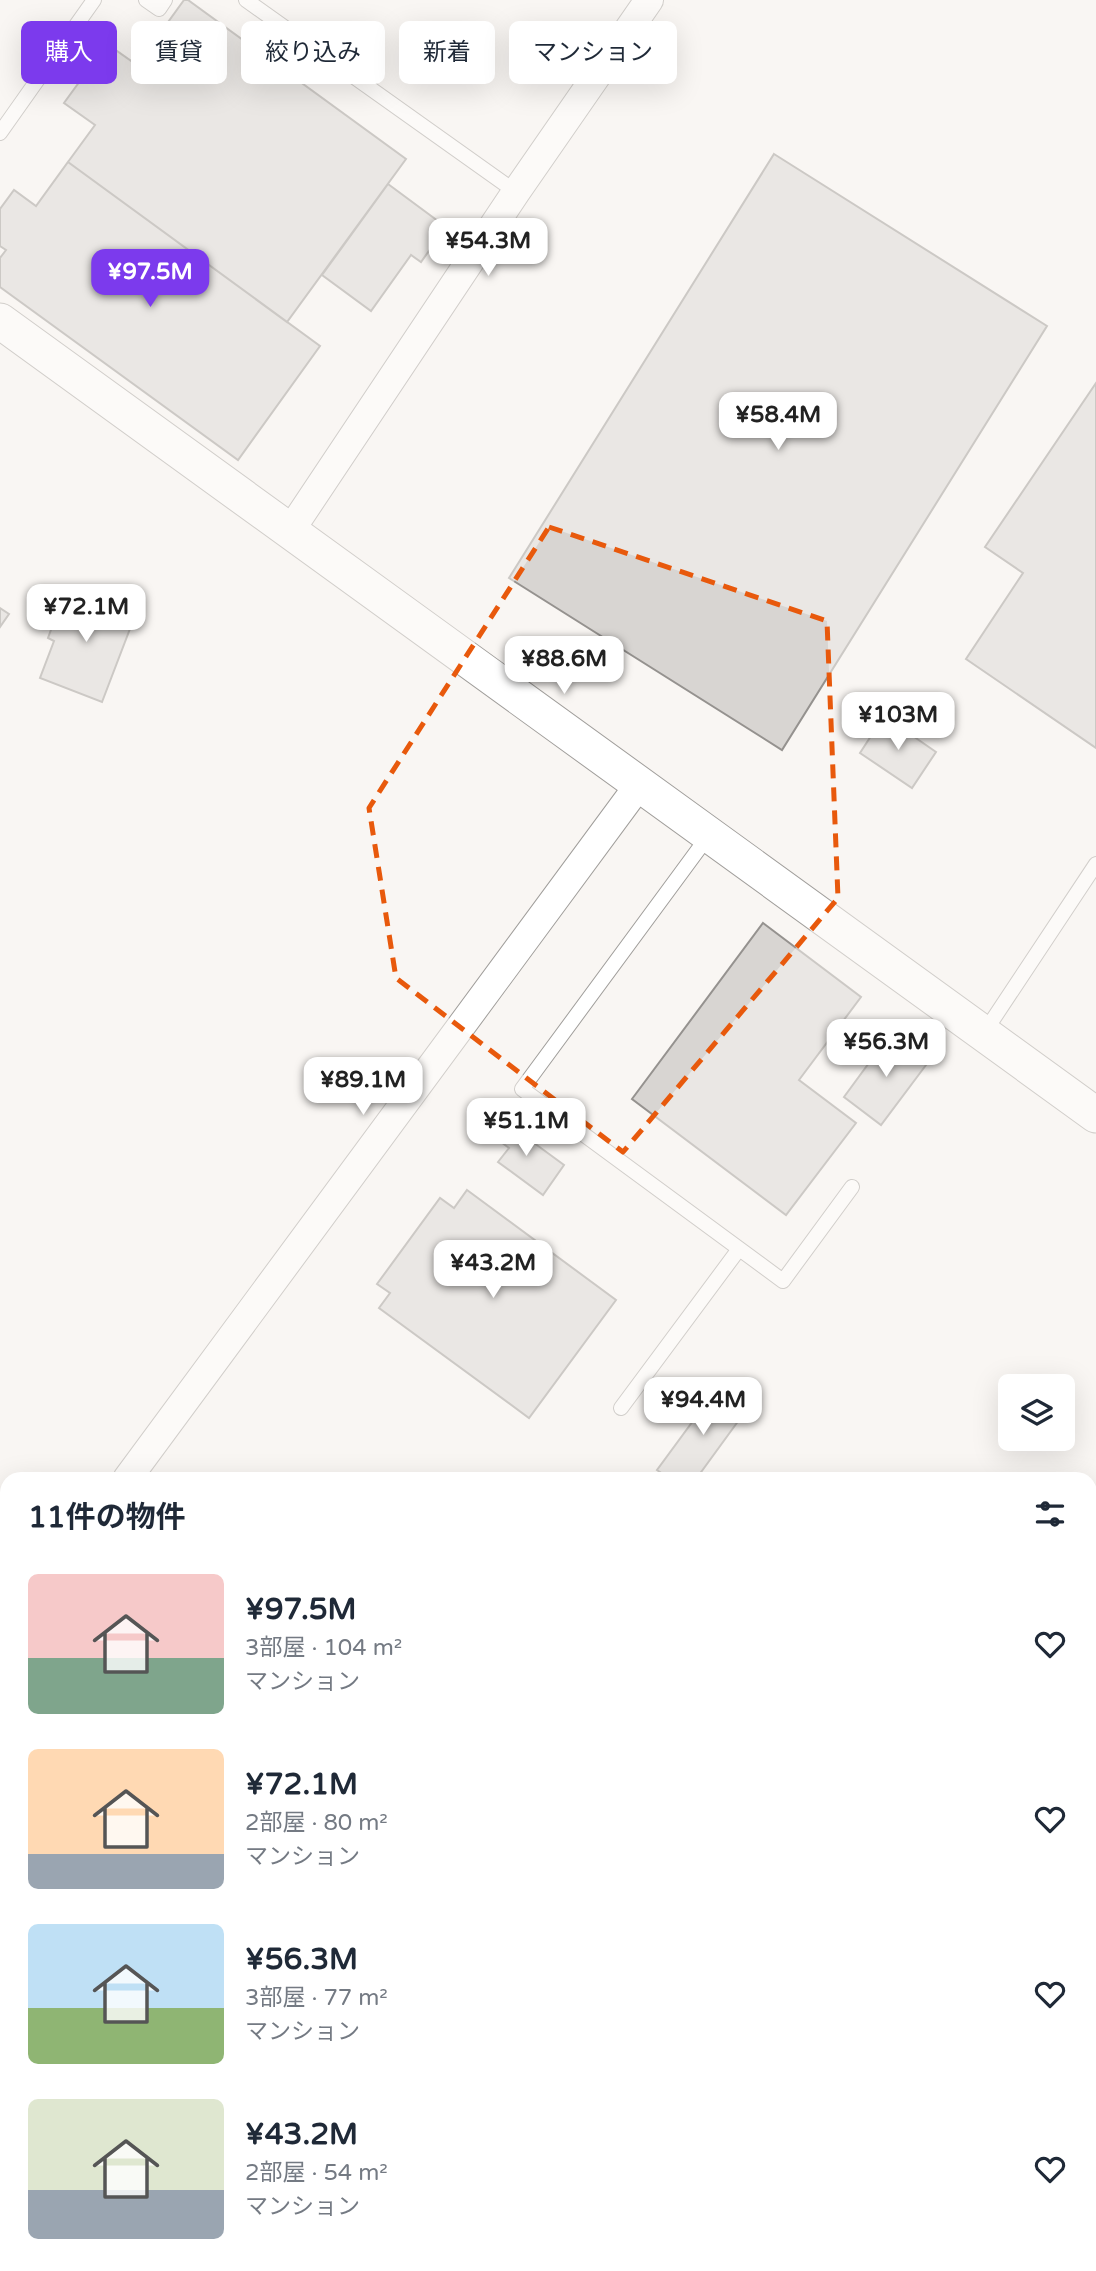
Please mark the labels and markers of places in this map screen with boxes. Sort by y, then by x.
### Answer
pin: ¥54.3M [431,218,545,278]
pin: ¥97.5M [93,250,207,309]
pin: ¥58.4M [721,392,835,452]
pin: ¥72.1M [29,584,143,644]
pin: ¥88.6M [507,636,621,696]
pin: ¥103M [849,692,947,752]
pin: ¥56.3M [829,1020,943,1079]
pin: ¥89.1M [306,1058,420,1117]
pin: ¥51.1M [469,1098,583,1158]
pin: ¥43.2M [436,1240,550,1300]
pin: ¥94.4M [646,1378,760,1437]

